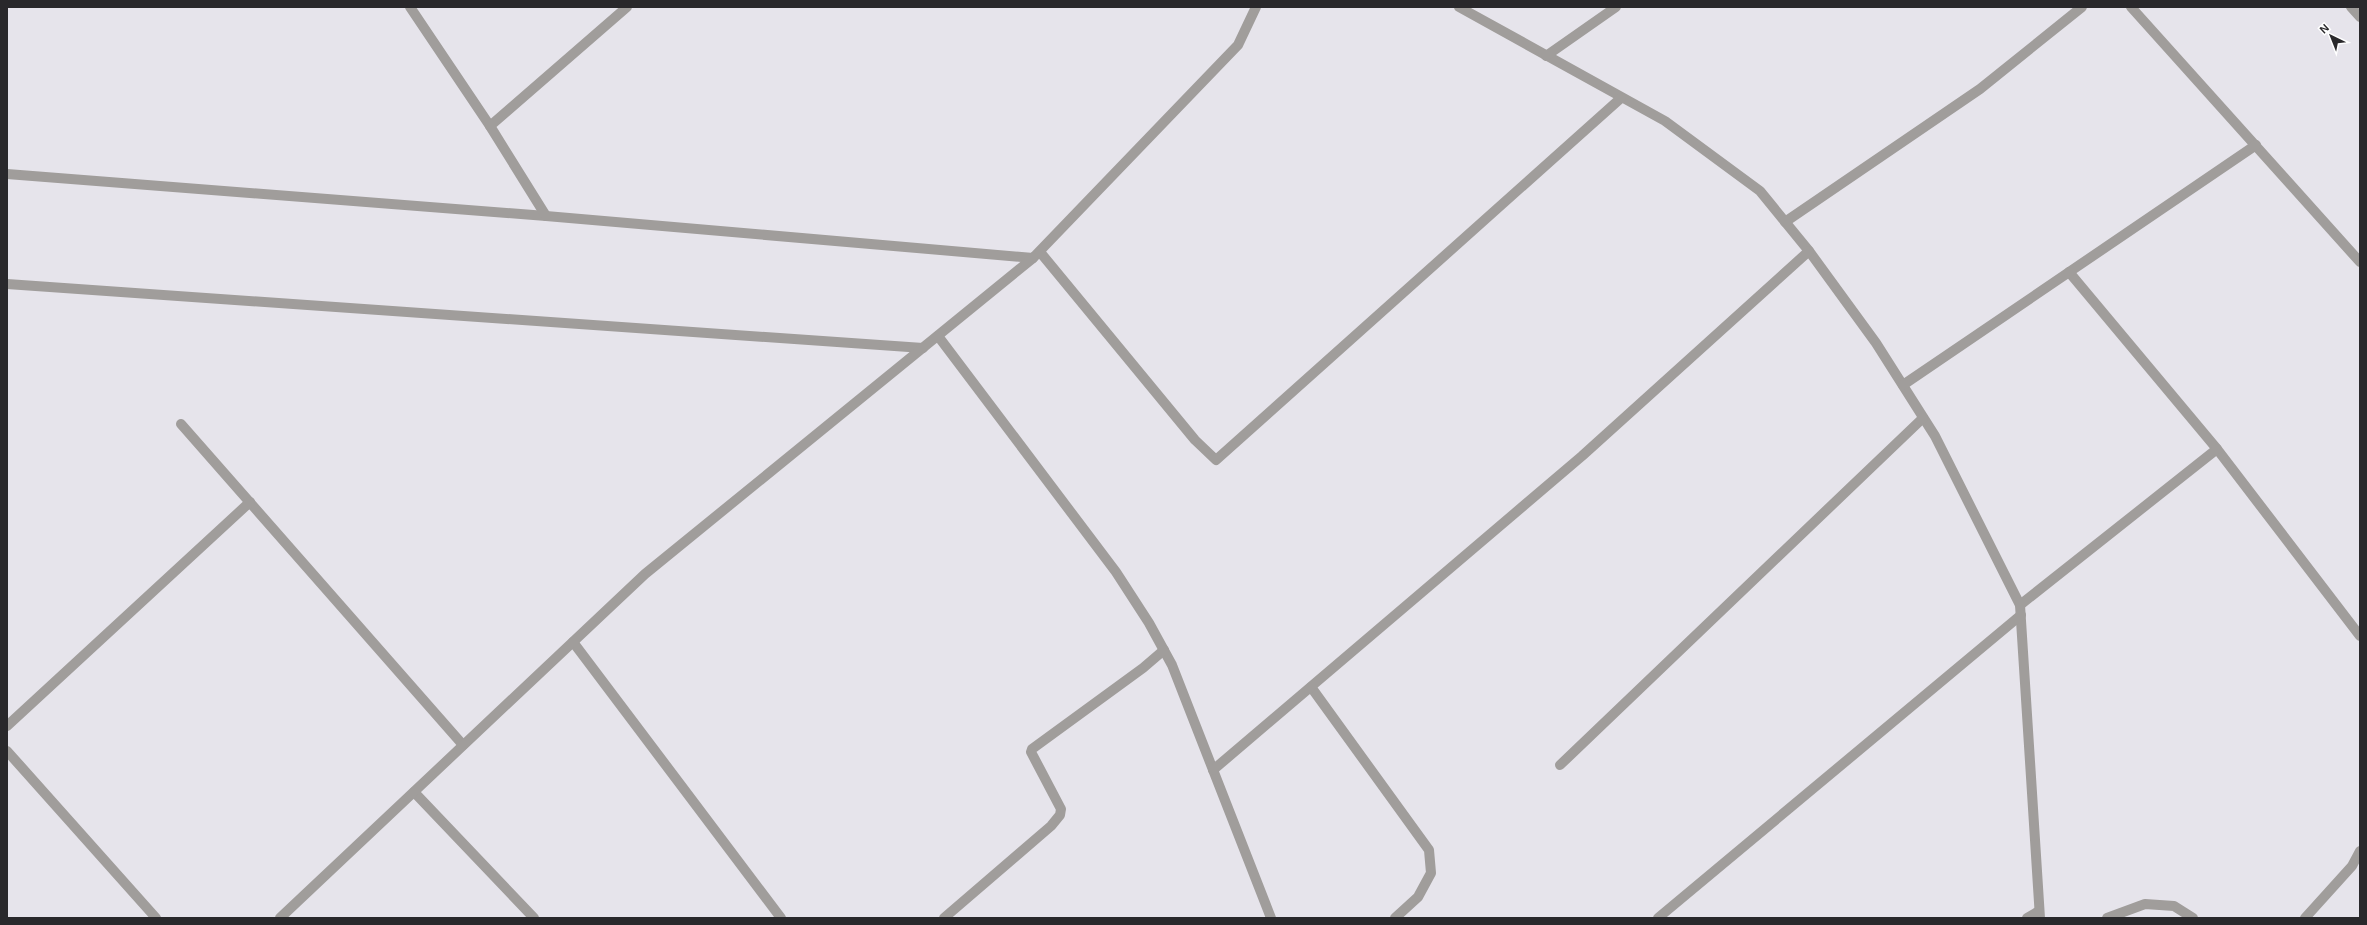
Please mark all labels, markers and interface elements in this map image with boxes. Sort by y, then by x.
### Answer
north arrow [2311,16,2351,56]
text: N [2317,22,2331,36]

